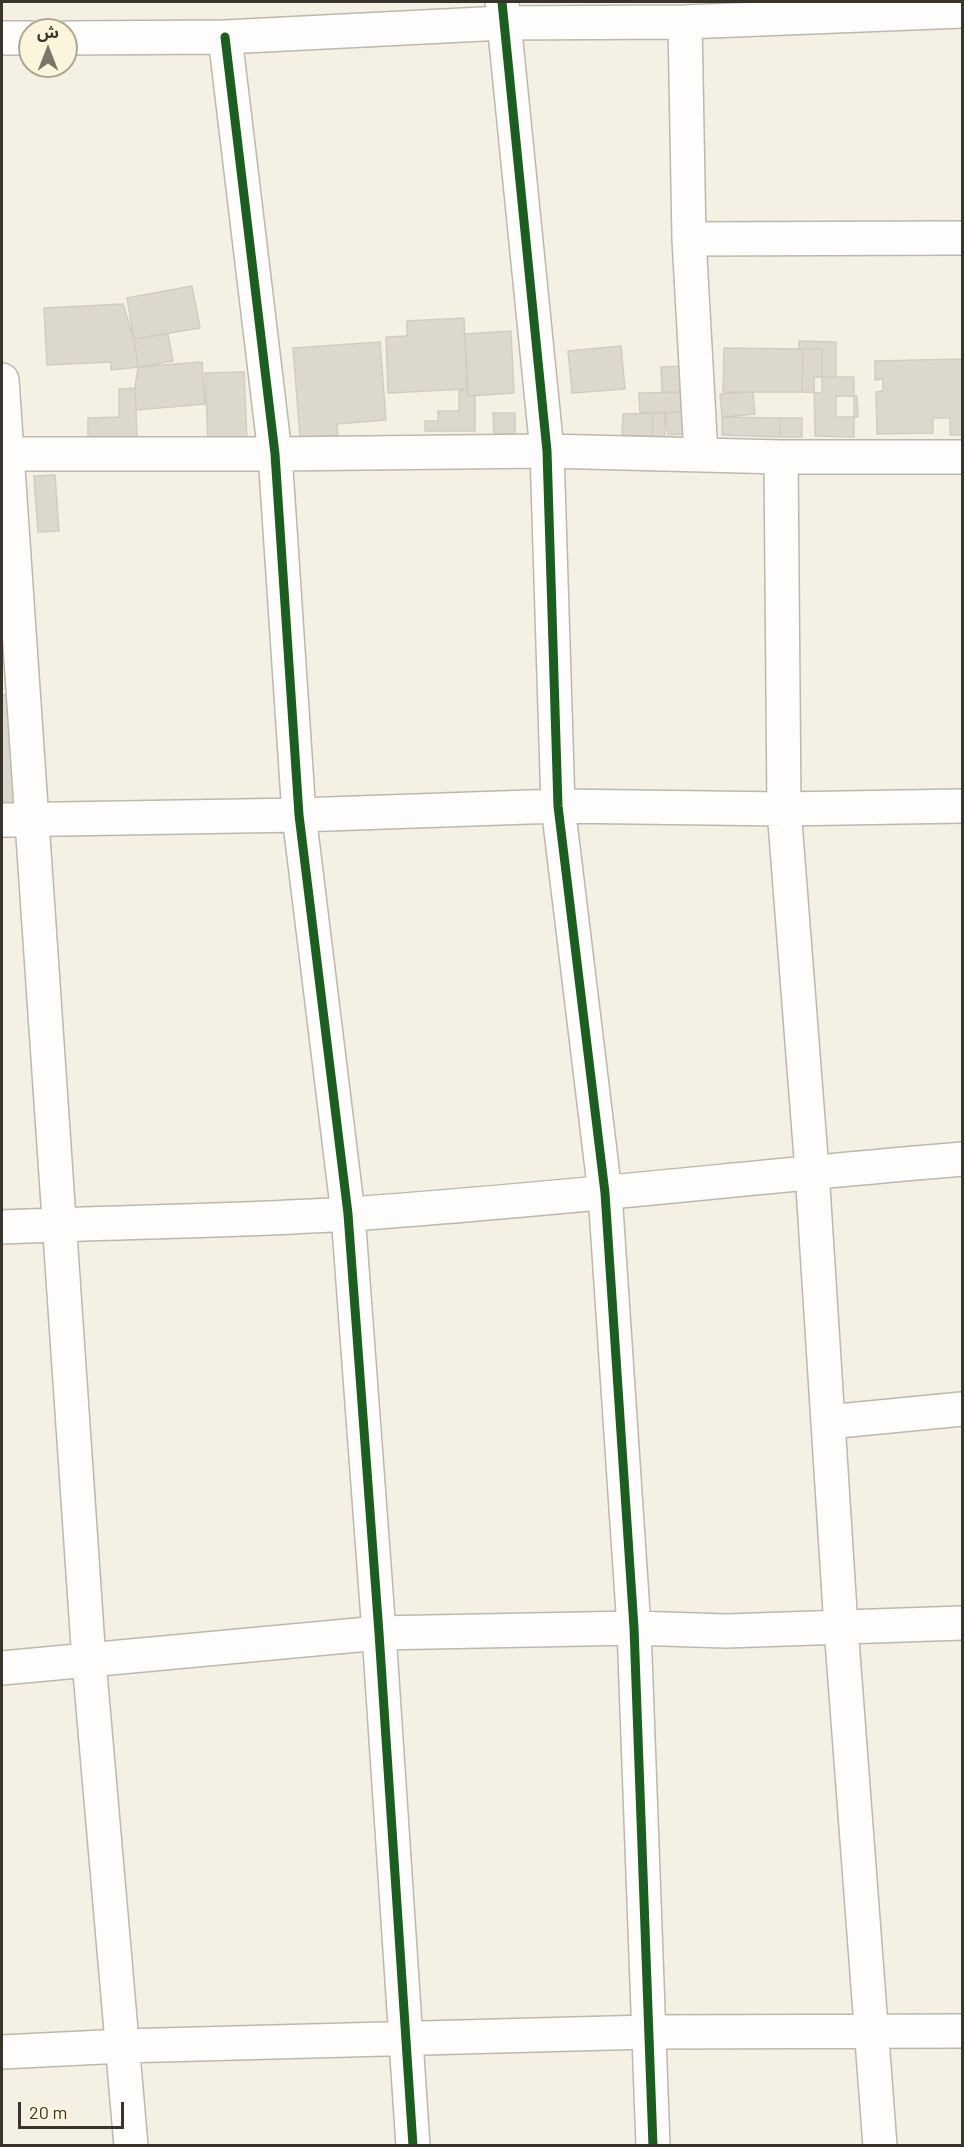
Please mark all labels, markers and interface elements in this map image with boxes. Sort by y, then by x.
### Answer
north arrow [18,18,78,78]
text: ش [37,22,59,41]
scale bar [21,2090,128,2128]
text: 20 m [29,2101,67,2123]

